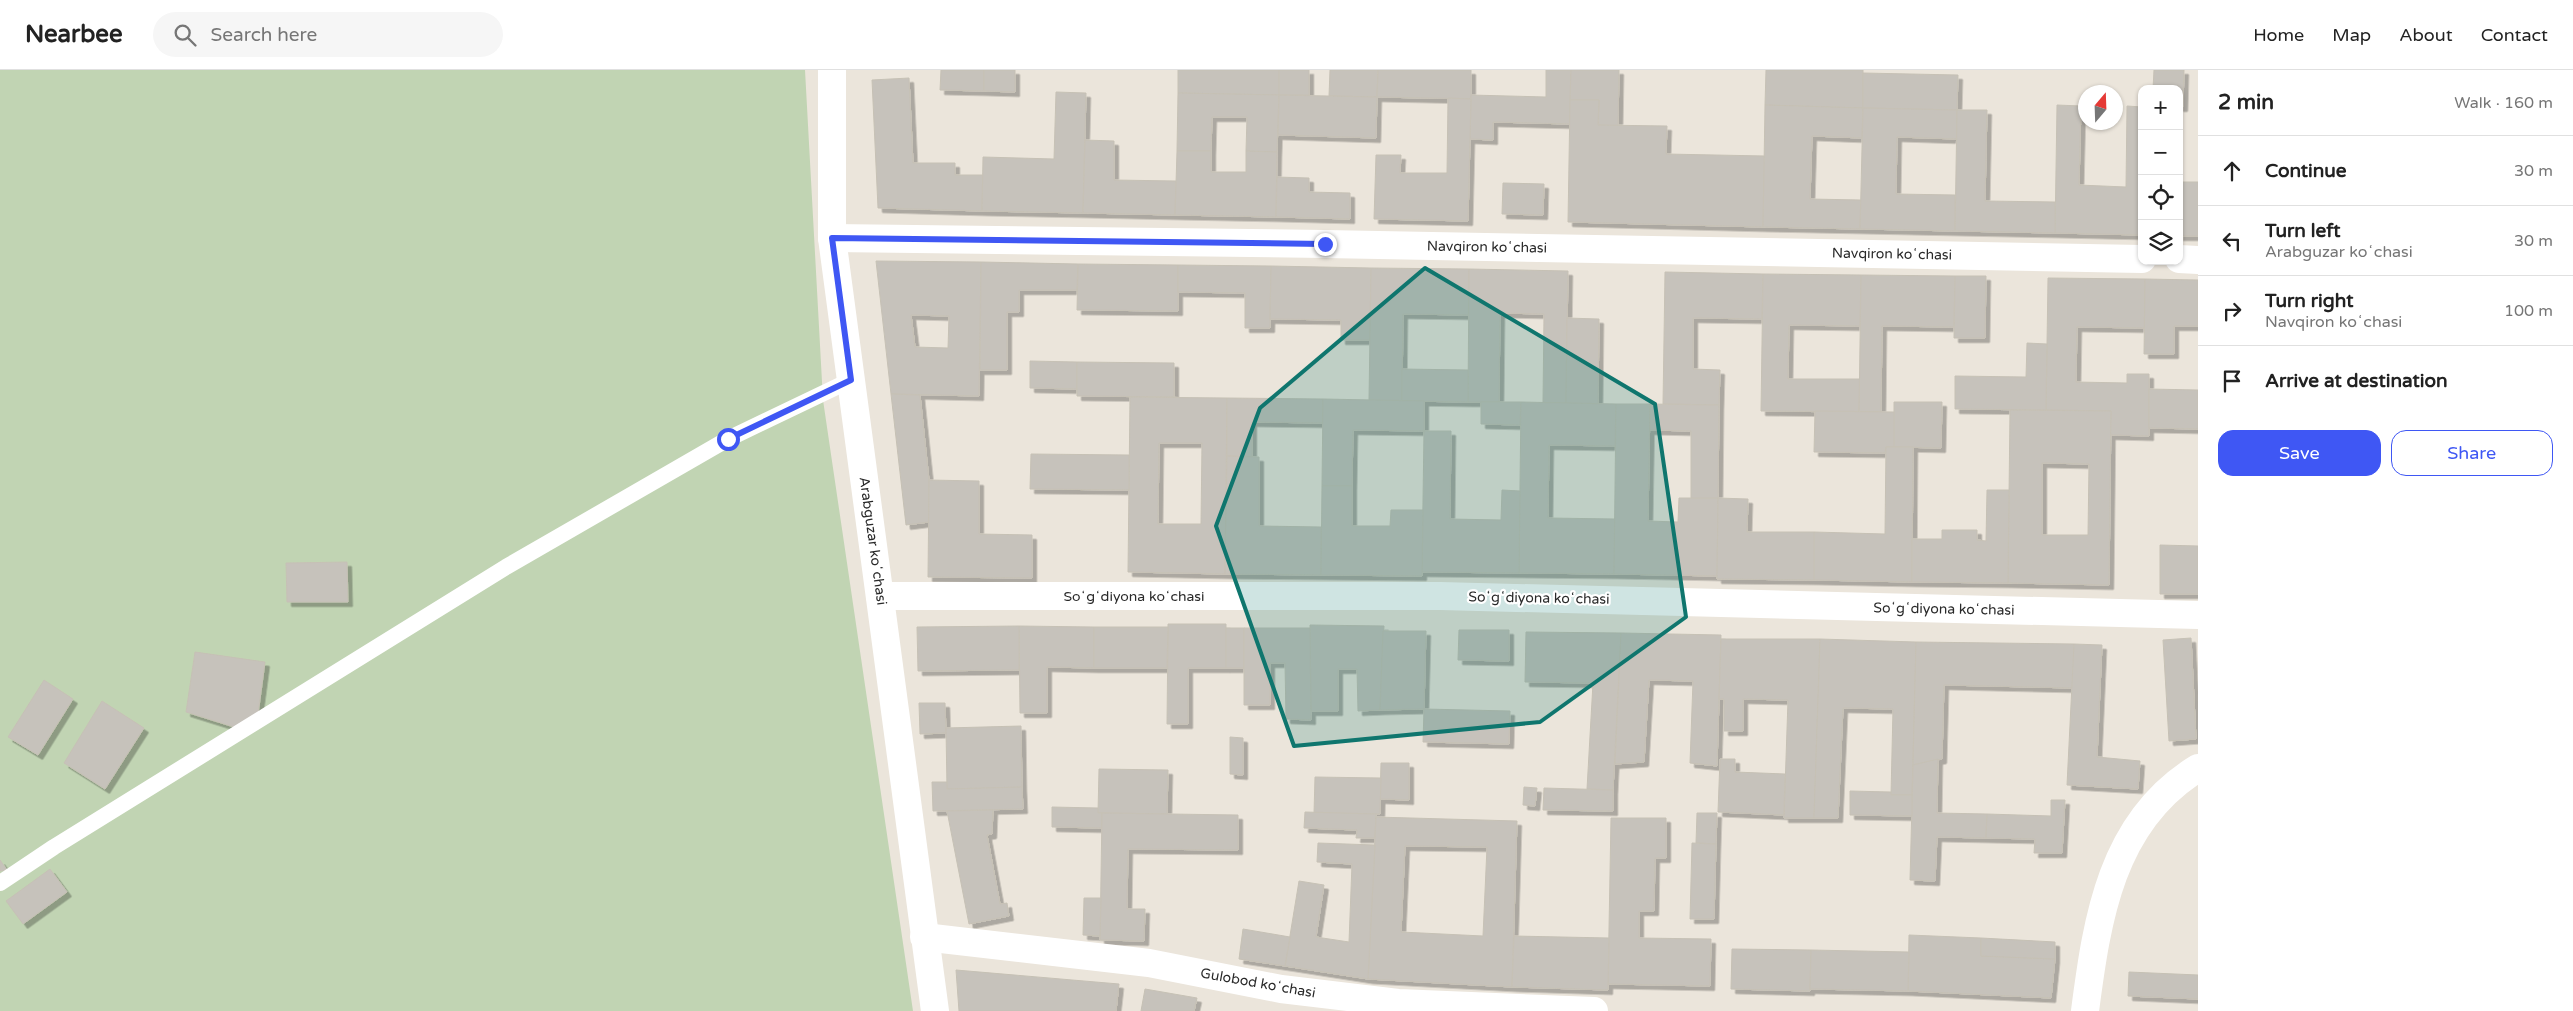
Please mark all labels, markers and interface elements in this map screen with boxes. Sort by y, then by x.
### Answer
search box [153,12,503,57]
text: Nearbee [25,20,123,49]
icon: search [171,21,199,49]
text: Search here [211,24,317,46]
text: Home [2253,24,2304,46]
text: Map [2332,24,2371,46]
text: About [2399,24,2453,46]
text: Contact [2481,24,2548,46]
north arrow [2078,85,2123,130]
map controls [2138,85,2183,265]
button: + [2138,85,2183,130]
text: 2 min [2218,90,2274,115]
text: Walk · 160 m [2454,93,2553,113]
button: − [2138,130,2183,175]
icon: ahead [2218,157,2246,185]
text: Continue [2265,160,2347,182]
text: 30 m [2514,161,2553,181]
button: locate [2138,175,2183,220]
button: layers [2138,220,2183,265]
text: Turn left [2265,220,2341,242]
icon: left [2218,227,2246,255]
text: 30 m [2514,231,2553,251]
route end [1314,233,1337,256]
street label: Navqiron koʻchasi [1427,237,1547,257]
text: Arabguzar koʻchasi [2265,242,2413,262]
street label: Navqiron koʻchasi [1832,244,1952,264]
text: Turn right [2265,290,2353,312]
icon: right [2218,297,2246,325]
text: 100 m [2504,301,2553,321]
text: Navqiron koʻchasi [2265,312,2402,332]
icon: arrive [2218,367,2246,395]
text: Arrive at destination [2265,370,2448,392]
route start [717,428,740,451]
button: Save [2218,430,2381,476]
button: Share [2391,430,2553,476]
street label: Arabguzar koʻchasi [856,476,890,606]
street label: Soʻgʻdiyona koʻchasi [1063,588,1205,605]
street label: Soʻgʻdiyona koʻchasi [1468,588,1610,608]
street label: Soʻgʻdiyona koʻchasi [1873,599,2015,619]
street label: Gulobod koʻchasi [1199,965,1317,1001]

